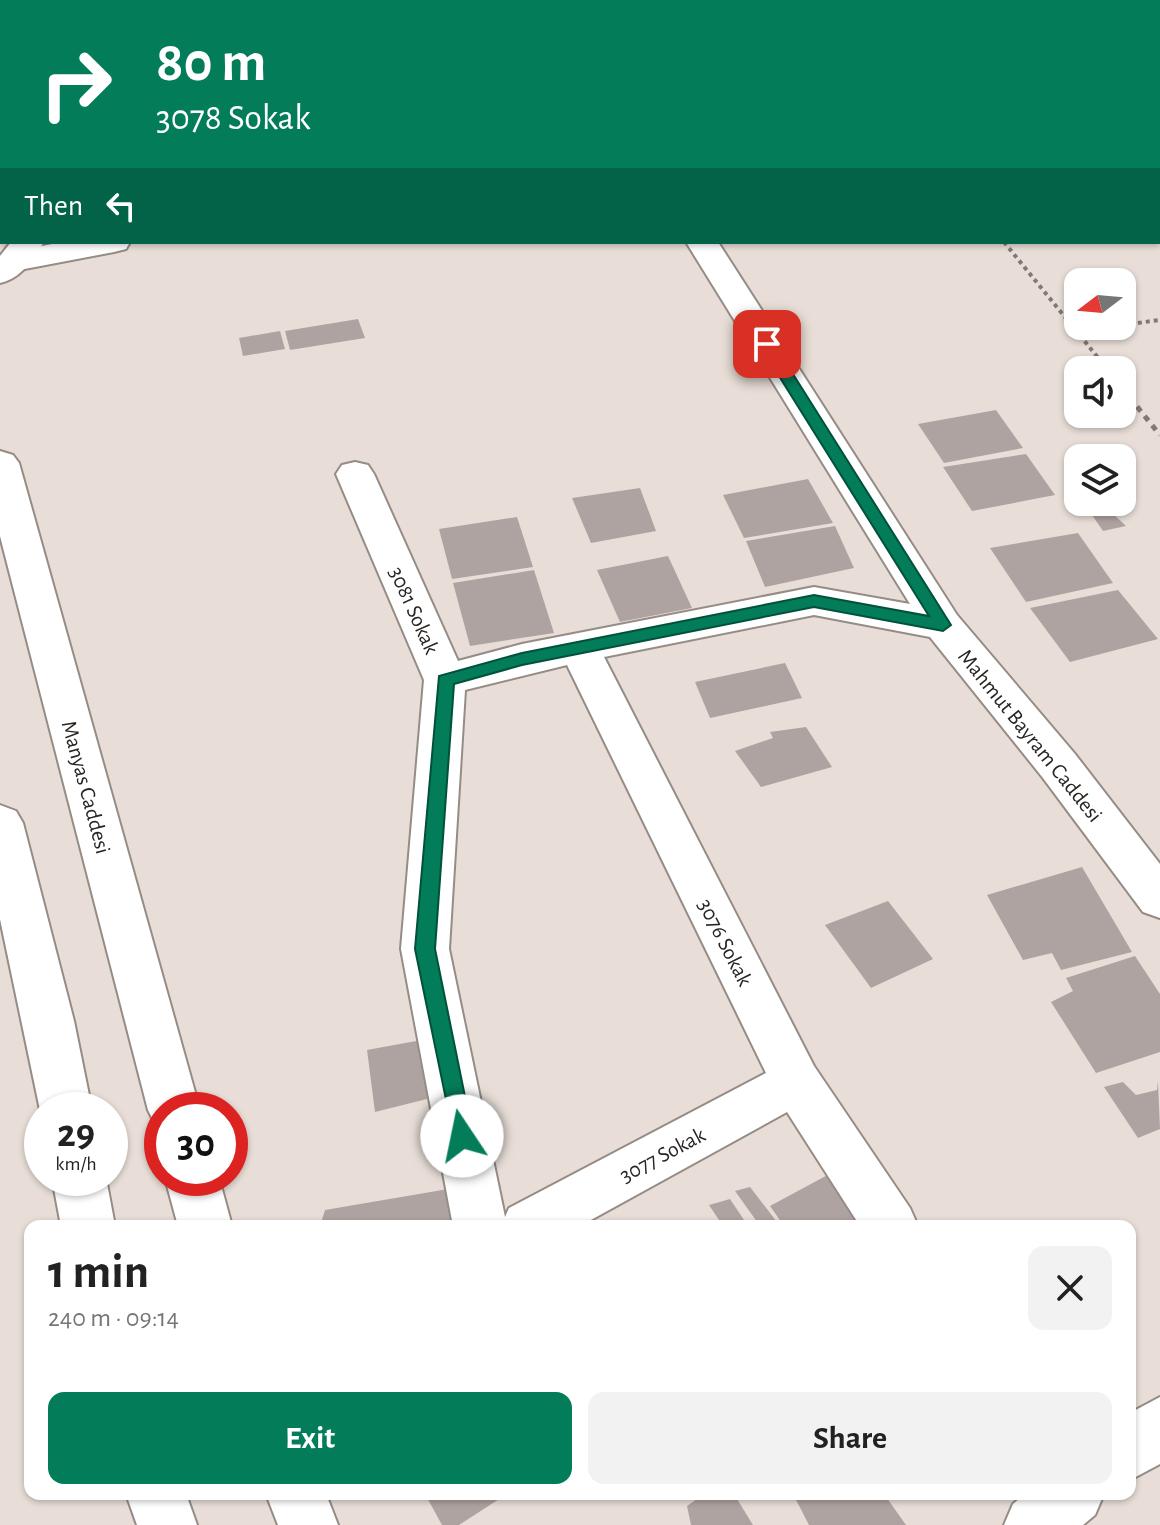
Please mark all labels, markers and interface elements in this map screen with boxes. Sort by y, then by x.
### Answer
icon: right [24,32,128,136]
text: 80 m [156,35,266,91]
text: 3078 Sokak [156,100,311,136]
icon: left [99,184,143,228]
text: Then [24,191,83,221]
north arrow [1064,268,1136,340]
map controls [1064,268,1136,516]
pin [733,310,801,378]
icon: arrive [745,322,789,366]
button: sound [1064,356,1136,428]
button: layers [1064,444,1136,516]
street label: 3081 Sokak [385,564,443,657]
street label: Mahmut Bayram Caddesi [954,645,1106,826]
street label: Manyas Caddesi [58,718,114,856]
street label: 3076 Sokak [694,895,756,989]
speed limit sign: 30 [144,1092,248,1196]
position arrow [420,1094,504,1178]
text: 29 [57,1114,95,1154]
street label: 3077 Sokak [616,1123,709,1186]
text: km/h [55,1154,97,1174]
button: close [1028,1246,1112,1330]
text: 1 min [48,1249,149,1297]
text: 240 m · 09:14 [48,1305,179,1331]
button: Exit [48,1392,572,1484]
button: Share [588,1392,1112,1484]

